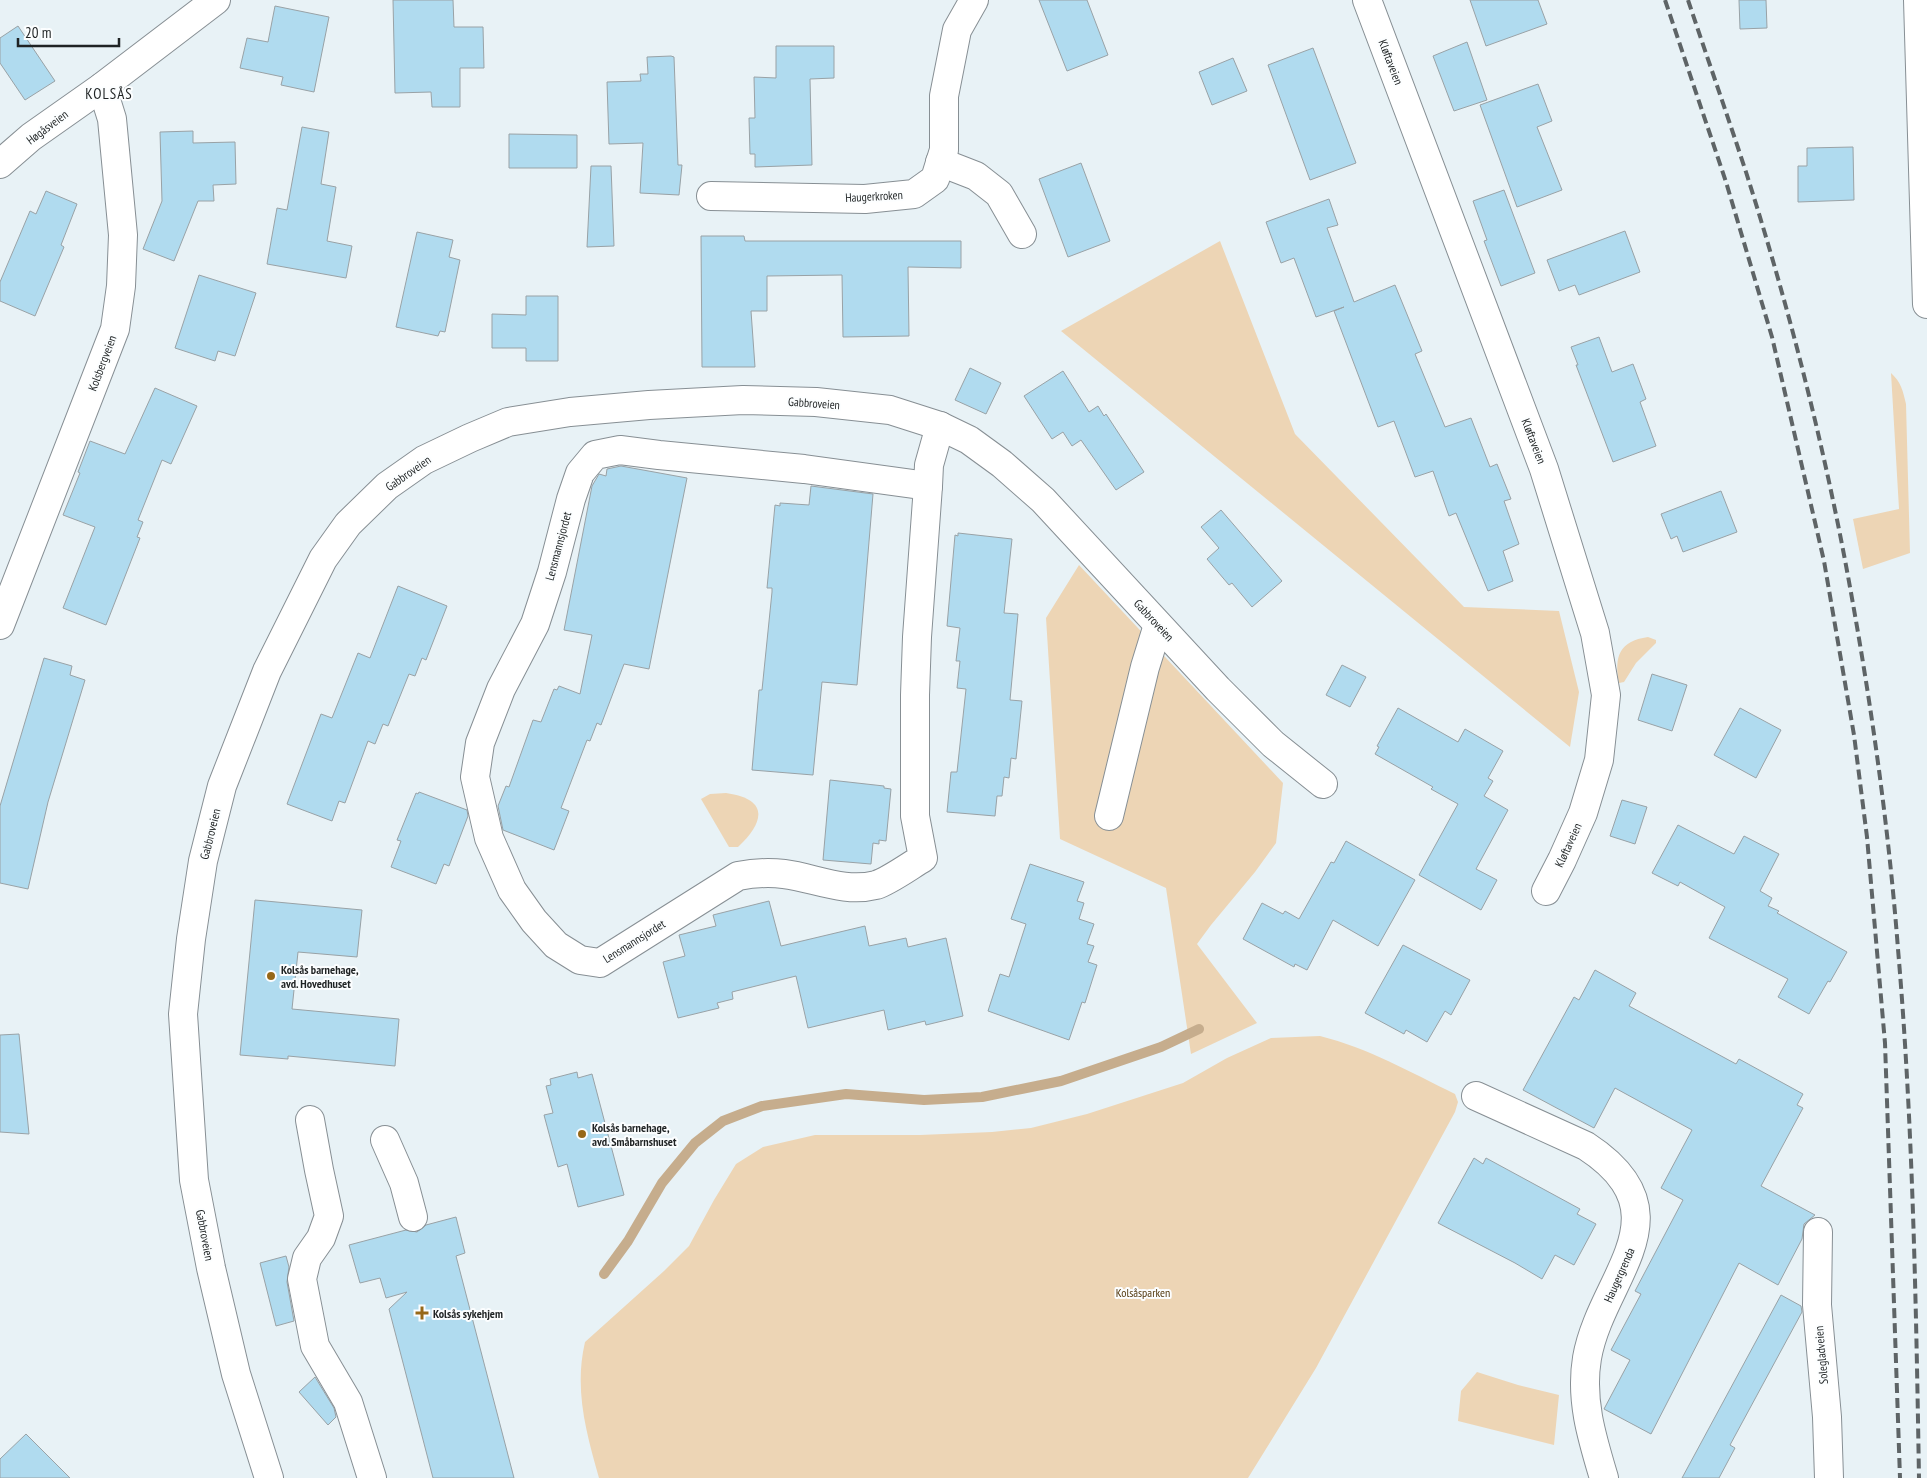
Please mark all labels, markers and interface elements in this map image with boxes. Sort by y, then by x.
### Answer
scale bar [18,15,119,47]
text: 20 m [25,23,51,42]
street label: Kløftaveien [1376,37,1406,87]
district label: KOLSÅS [85,84,133,103]
street label: Høgåsveien [23,107,71,147]
street label: Haugerkroken [845,187,903,205]
street label: Kolsbergveien [85,333,119,393]
street label: Gabbroveien [788,394,840,412]
street label: Kløftaveien [1519,416,1549,466]
street label: Gabbroveien [382,452,434,494]
street label: Lensmannsjordet [542,509,575,582]
street label: Gabbroveien [1131,596,1177,644]
street label: Gabbroveien [196,807,224,861]
street label: Kløftaveien [1551,820,1585,870]
street label: Lensmannsjordet [600,916,668,966]
place label: Kolsås barnehage, avd. Hovedhuset [281,962,359,991]
marker: Kolsås barnehage, avd. Hovedhuset [265,970,277,982]
place label: Kolsås barnehage, avd. Småbarnshuset [592,1120,677,1149]
marker: Kolsås barnehage, avd. Småbarnshuset [576,1128,588,1140]
street label: Gabbroveien [193,1208,217,1262]
street label: Haugergrenda [1600,1245,1638,1305]
park label: Kolsåsparken [1116,1285,1170,1300]
marker: Kolsås sykehjem [415,1306,429,1320]
place label: Kolsås sykehjem [433,1306,503,1321]
street label: Solegladveien [1811,1325,1831,1385]

